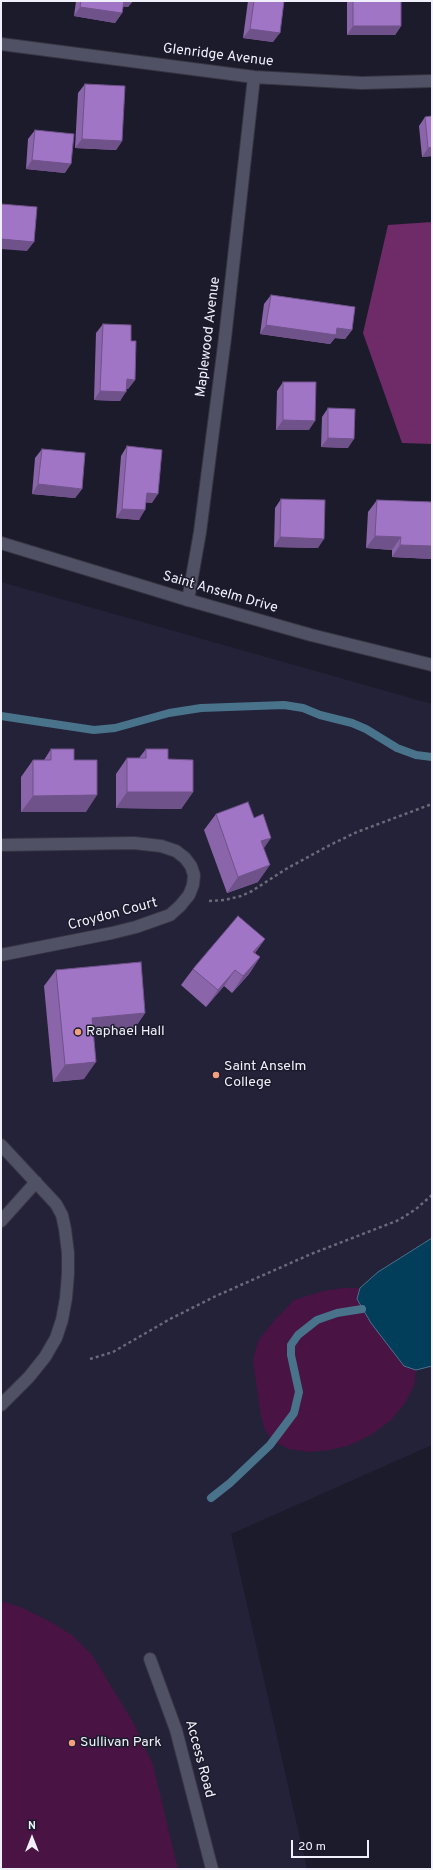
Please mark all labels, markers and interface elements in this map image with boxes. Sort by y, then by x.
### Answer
street label: Glenridge Avenue [162,41,274,71]
street label: Maplewood Avenue [193,276,225,398]
street label: Saint Anselm Drive [161,569,279,617]
street label: Croydon Court [66,895,160,935]
place label: Raphael Hall [86,1024,165,1040]
marker: Raphael Hall [73,1027,83,1037]
place label: Saint Anselm College [224,1059,306,1092]
marker: Saint Anselm College [211,1070,221,1080]
street label: Access Road [181,1718,217,1800]
place label: Sullivan Park [80,1735,162,1751]
marker: Sullivan Park [67,1738,77,1748]
north arrow [12,1818,52,1858]
text: N [28,1819,36,1833]
scale bar [293,1832,371,1858]
text: 20 m [298,1839,326,1855]

